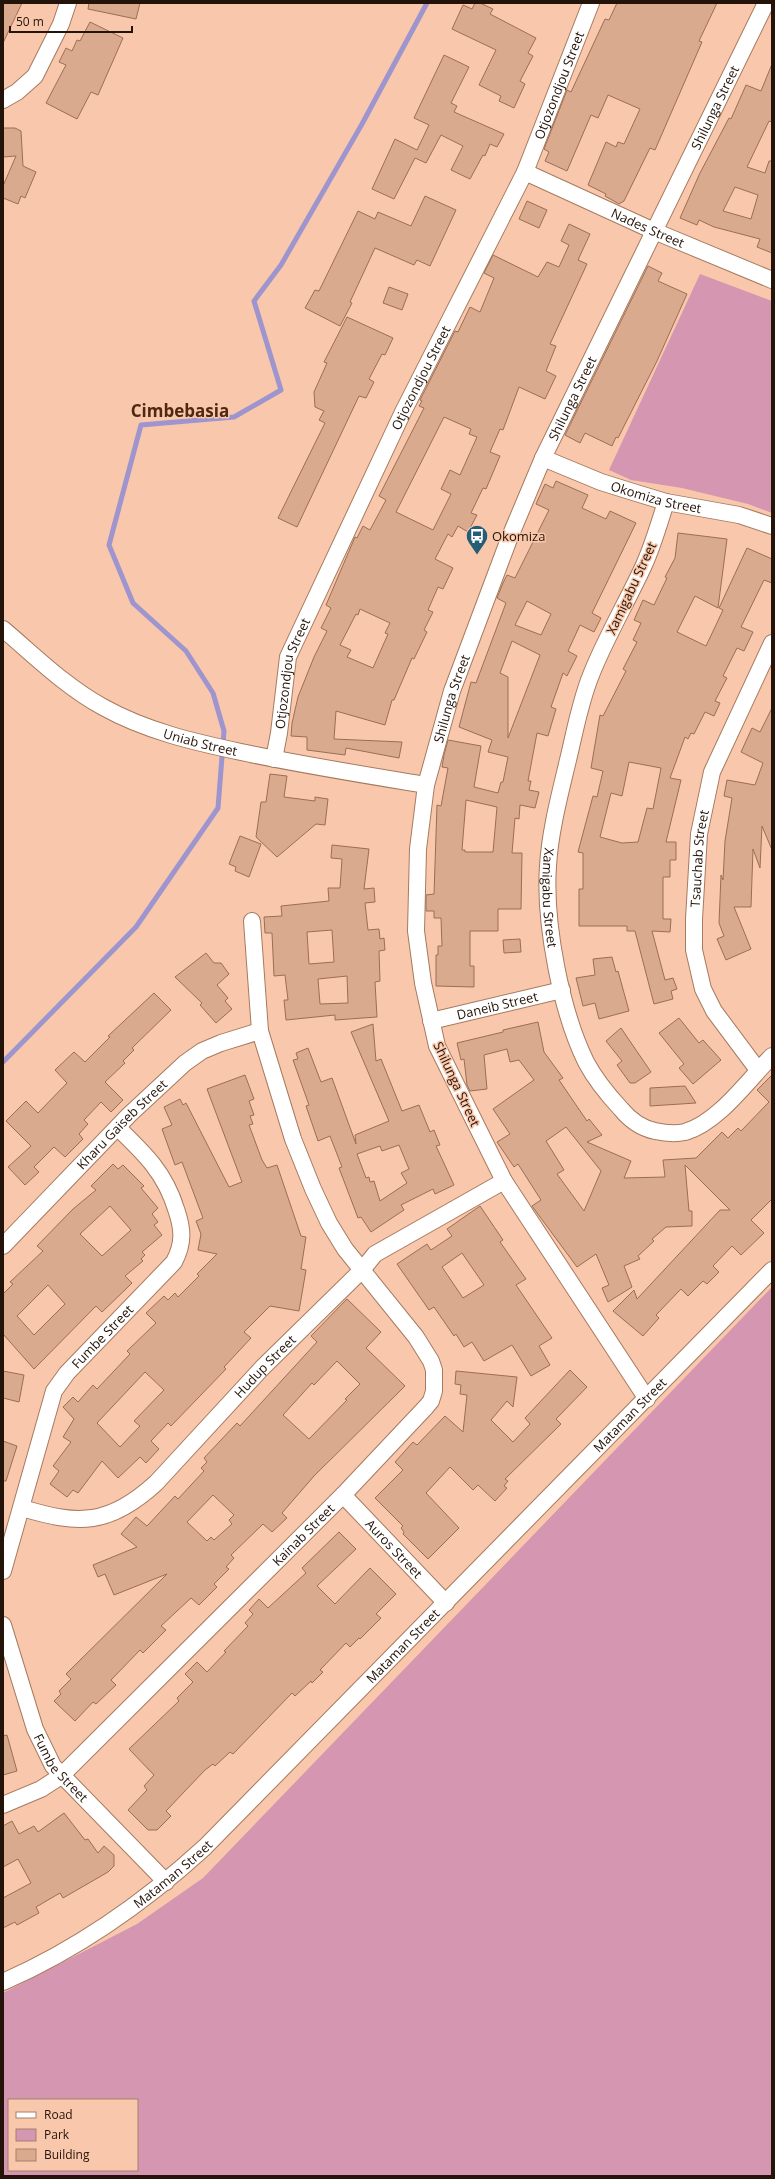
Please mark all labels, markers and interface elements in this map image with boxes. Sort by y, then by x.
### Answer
scale bar [10,8,132,34]
text: 50 m [16,13,44,30]
street label: Otjozondjou Street [530,28,588,142]
street label: Shilunga Street [687,62,743,153]
street label: Nades Street [608,204,688,252]
street label: Otjozondjou Street [387,322,455,433]
street label: Shilunga Street [544,353,601,444]
district label: Cimbebasia [131,399,229,422]
street label: Okomiza Street [608,477,703,517]
bus stop icon: Okomiza [464,523,490,556]
place label: Okomiza [492,527,545,545]
street label: Xamigabu Street [602,539,660,637]
street label: Otjozondjou Street [271,615,314,730]
street label: Shilunga Street [429,652,474,745]
street label: Uniab Street [161,724,239,760]
street label: Tsauchab Street [686,808,713,908]
street label: Xamigabu Street [538,847,562,949]
street label: Daneib Street [455,987,540,1024]
street label: Shilunga Street [429,1039,485,1130]
street label: Kharu Gaiseb Street [72,1075,171,1173]
street label: Fumbe Street [67,1301,137,1372]
street label: Hudup Street [230,1331,300,1402]
street label: Mataman Street [589,1373,671,1456]
street label: Kainab Street [268,1499,339,1570]
street label: Auros Street [362,1515,427,1582]
street label: Mataman Street [362,1604,444,1687]
street label: Fumbe Street [30,1731,92,1806]
street label: Mataman Street [130,1836,216,1912]
legend [8,2099,138,2171]
text: Road [44,2106,73,2123]
text: Park [44,2126,70,2143]
text: Building [44,2146,90,2163]

